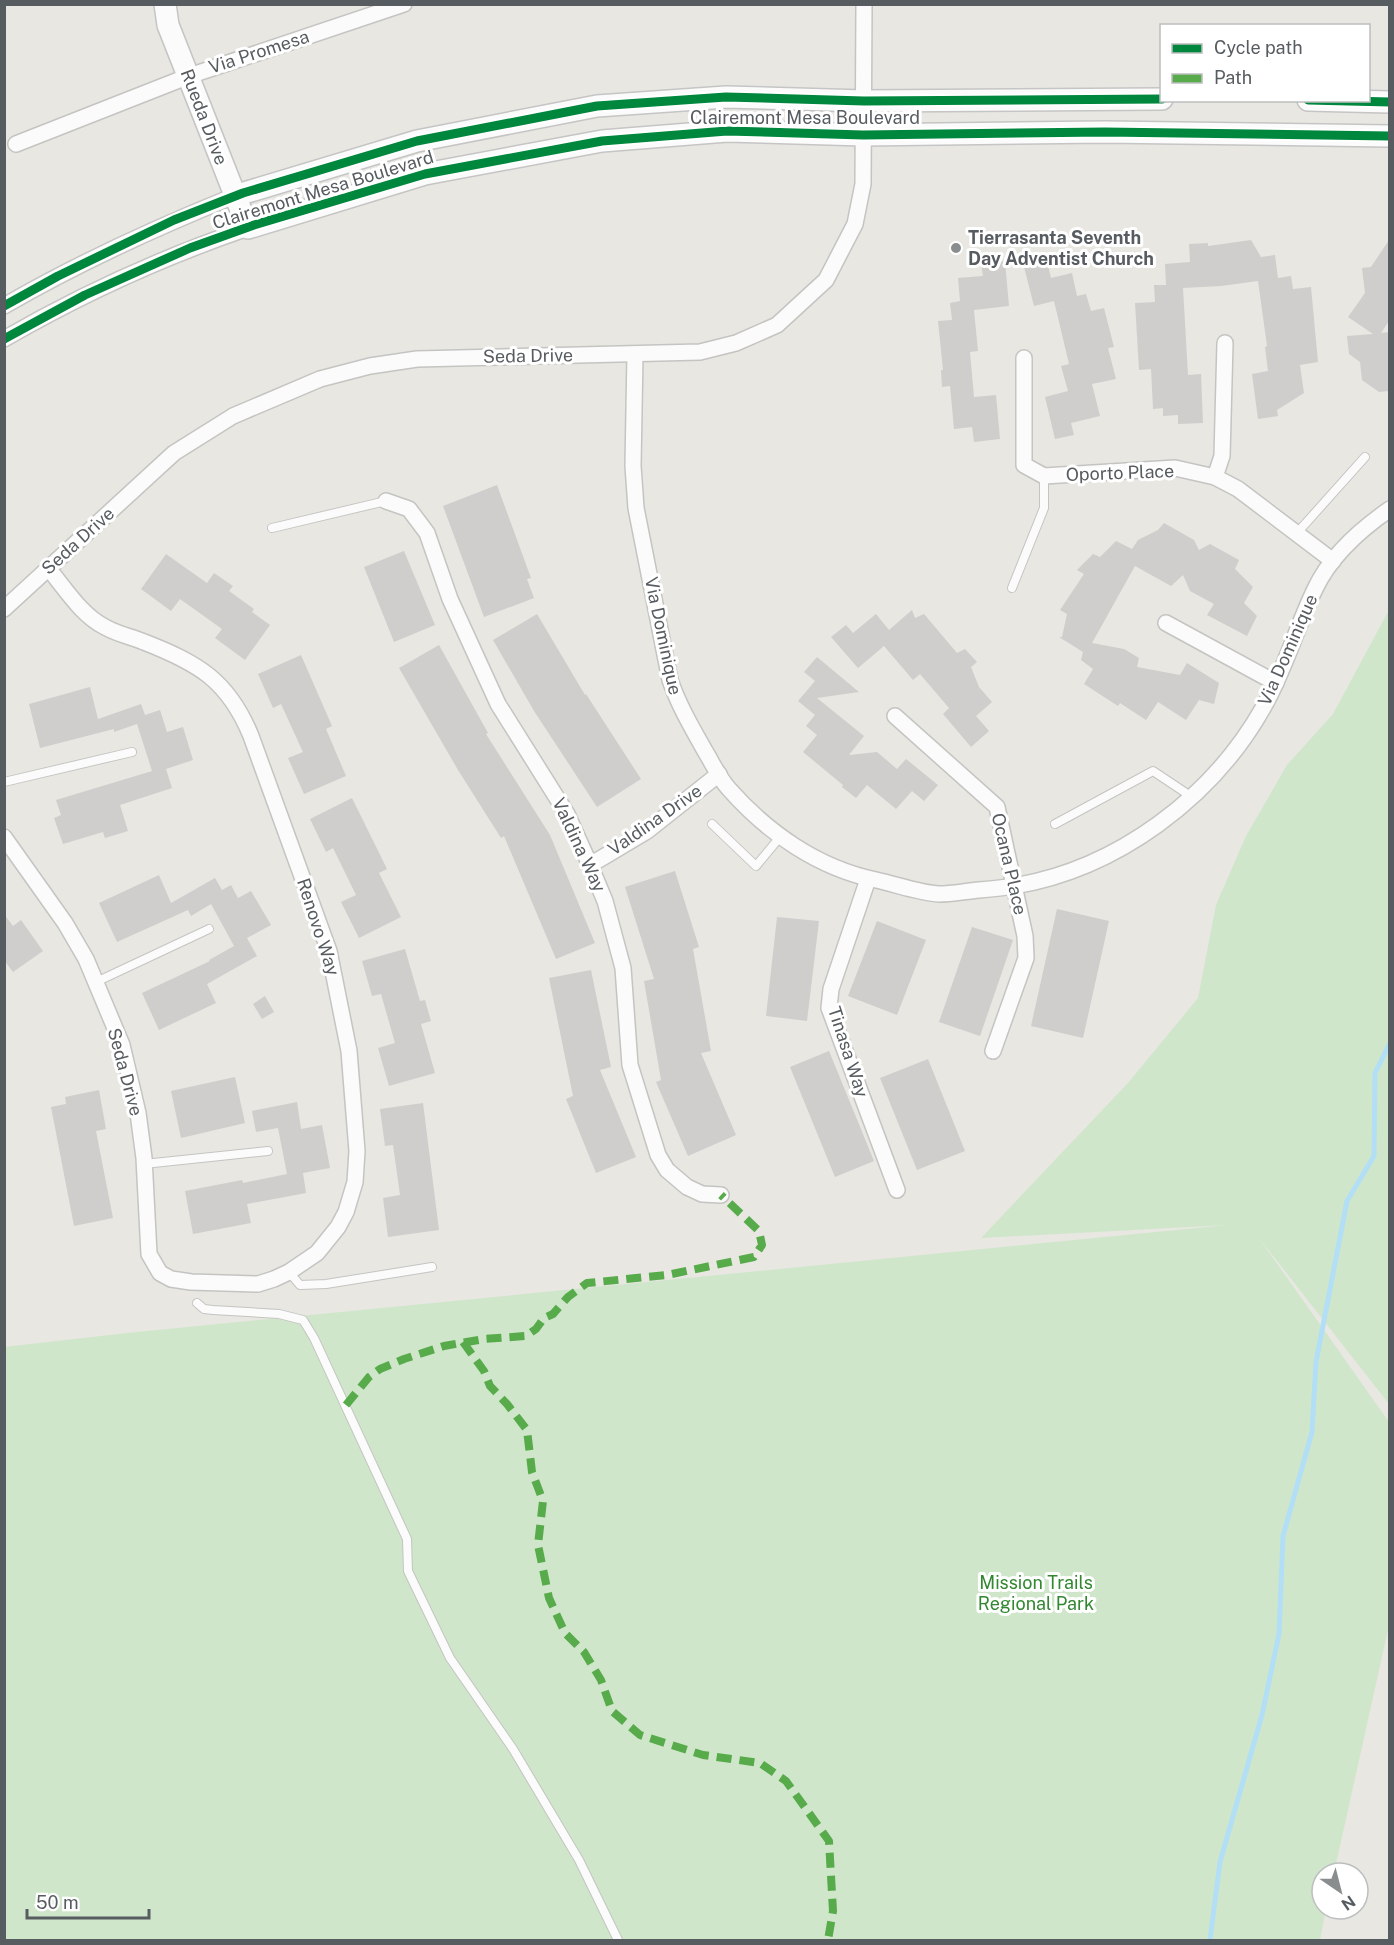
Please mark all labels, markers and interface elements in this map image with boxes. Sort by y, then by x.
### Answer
legend [1160,24,1370,102]
street label: Via Promesa [206,25,312,78]
text: Cycle path [1214,37,1303,58]
street label: Rueda Drive [177,66,232,168]
text: Path [1214,67,1252,88]
street label: Clairemont Mesa Boulevard [690,107,920,128]
street label: Clairemont Mesa Boulevard [210,146,436,233]
place label: Tierrasanta Seventh Day Adventist Church [968,227,1154,269]
marker: Tierrasanta Seventh Day Adventist Church [949,241,963,255]
street label: Seda Drive [483,344,573,367]
street label: Oporto Place [1065,460,1175,485]
street label: Seda Drive [37,503,118,579]
street label: Via Dominique [641,575,686,697]
street label: Via Dominique [1254,591,1322,709]
street label: Valdina Drive [604,780,706,860]
street label: Valdina Way [548,794,611,896]
street label: Ocana Place [988,811,1031,917]
street label: Renovo Way [293,876,344,978]
street label: Tinasa Way [824,1004,873,1100]
street label: Seda Drive [104,1025,147,1118]
park label: Mission Trails Regional Park [978,1572,1094,1614]
north arrow [1310,1861,1370,1921]
scale bar [27,1882,148,1920]
text: 50 m [36,1892,79,1913]
text: N [1338,1892,1359,1914]

